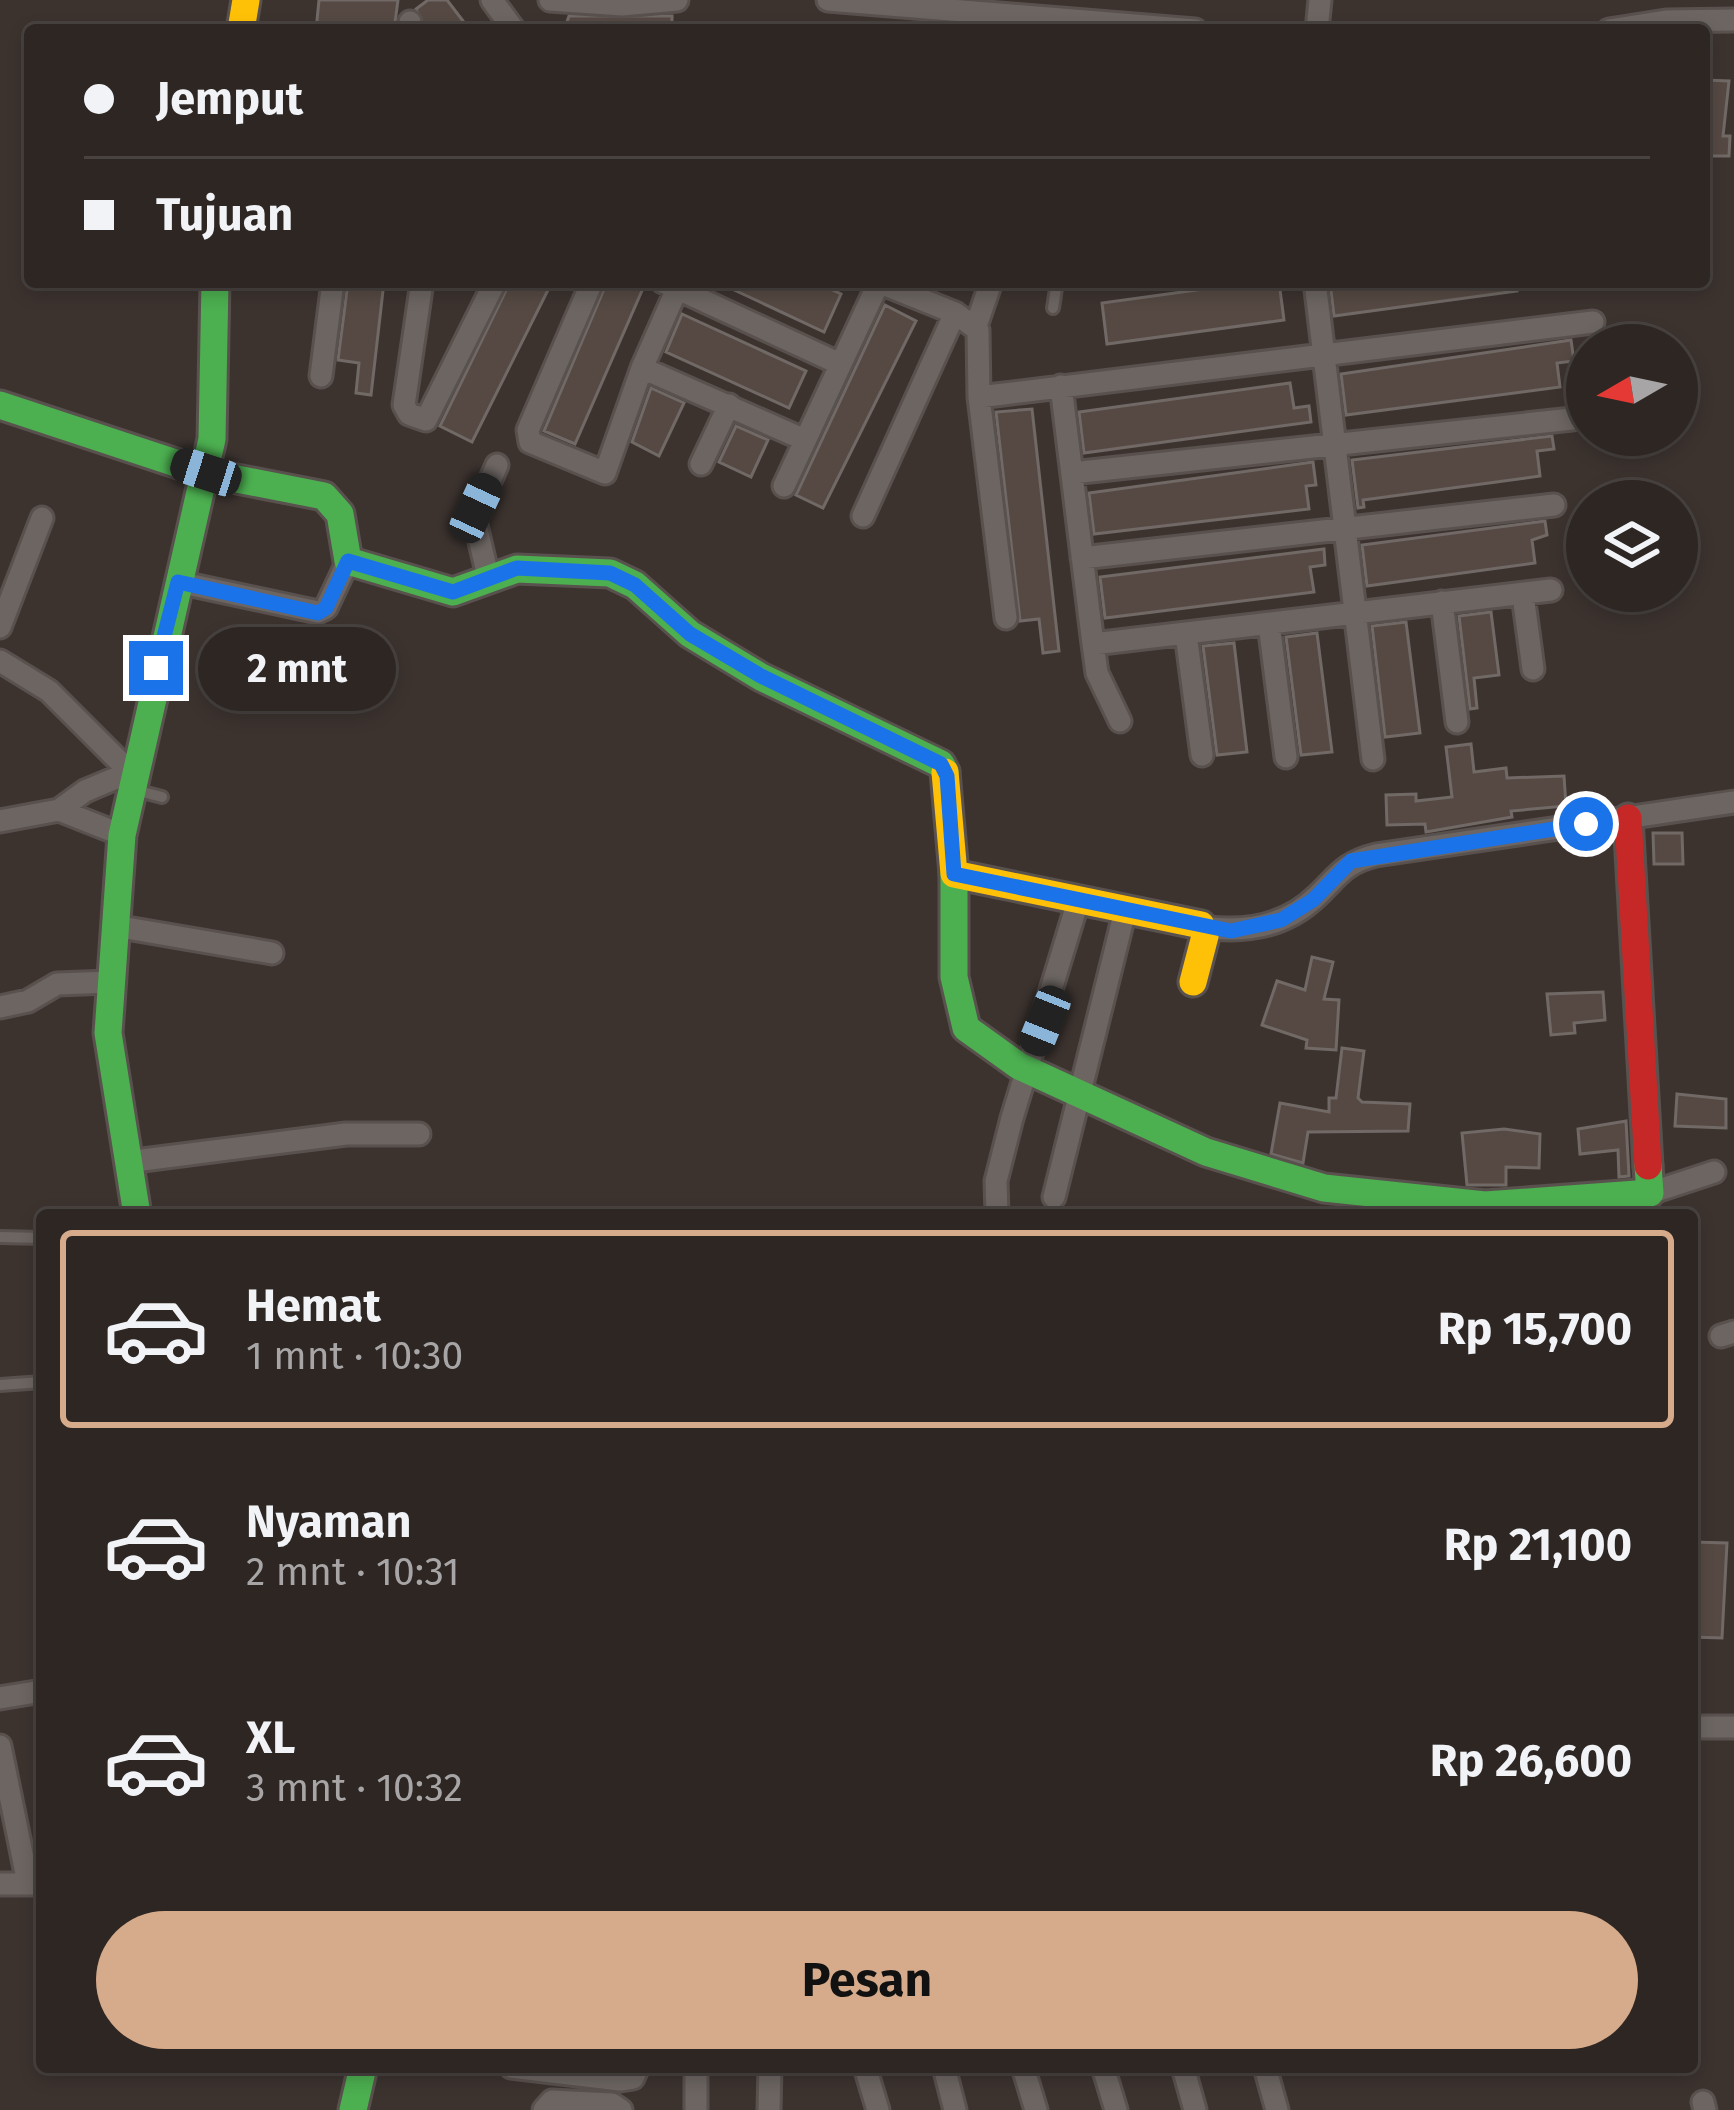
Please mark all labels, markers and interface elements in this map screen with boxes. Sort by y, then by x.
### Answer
text: Jemput [156,72,303,126]
text: Tujuan [156,188,293,242]
north arrow [1566,324,1698,456]
map controls [1566,324,1698,612]
car [166,444,246,500]
car [444,468,508,548]
button: layers [1566,480,1698,612]
callout: 2 mnt [198,626,396,710]
route end [129,641,183,695]
text: 2 mnt [247,646,347,692]
route start [1559,797,1613,851]
car [1015,981,1075,1061]
icon: car [102,1275,210,1383]
text: Hemat [246,1279,381,1333]
text: Rp 15,700 [1438,1302,1632,1356]
text: 1 mnt · 10:30 [246,1333,463,1379]
icon: car [102,1491,210,1599]
text: Nyaman [246,1495,411,1549]
text: Rp 21,100 [1444,1518,1632,1572]
text: 2 mnt · 10:31 [246,1549,460,1595]
icon: car [102,1707,210,1815]
text: XL [246,1711,295,1765]
text: Rp 26,600 [1430,1734,1632,1788]
text: 3 mnt · 10:32 [246,1765,463,1811]
button: Pesan [96,1911,1638,2049]

